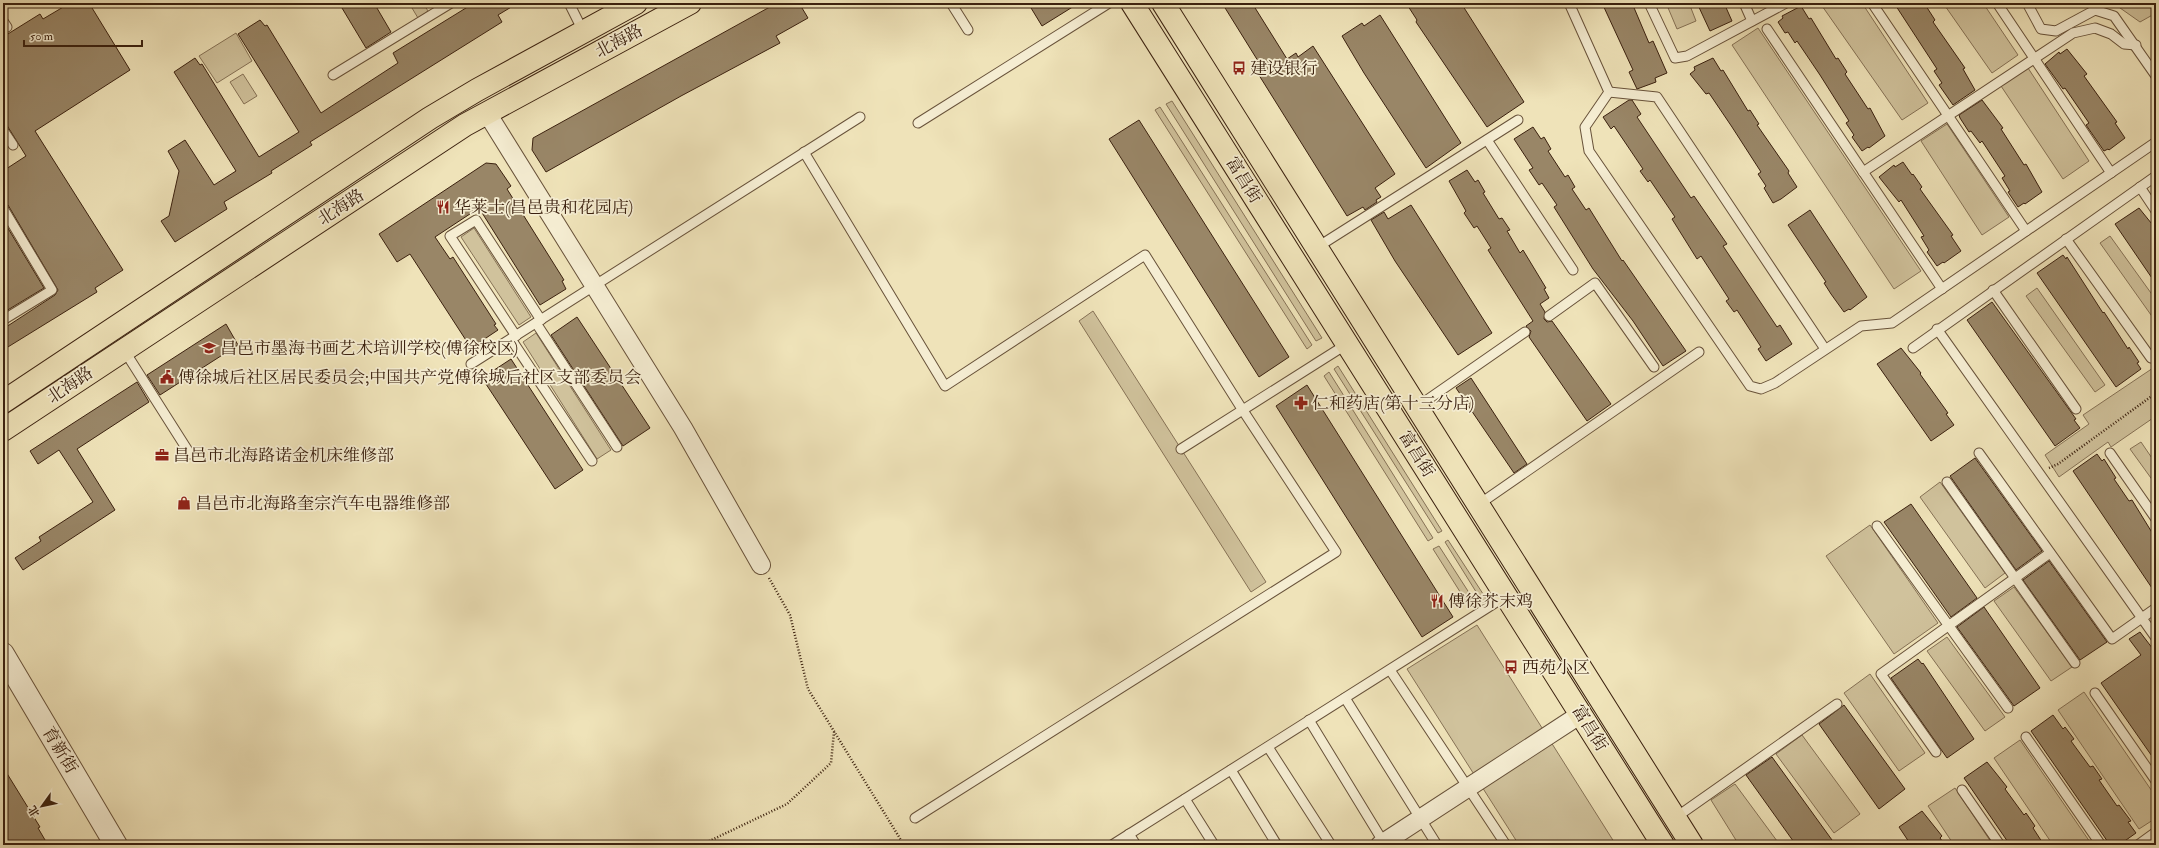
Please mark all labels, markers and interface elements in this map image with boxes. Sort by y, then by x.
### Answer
street label: 北海路 [592,20,646,62]
scale bar [24,22,142,48]
text: 50 m [30,29,54,44]
place label: 建设银行 [1250,58,1318,79]
bus stop icon: 建设银行 [1231,60,1247,76]
street label: 富昌街 [1222,153,1266,207]
street label: 北海路 [314,184,368,230]
place label: 华莱士(昌邑贵和花园店) [454,197,633,218]
restaurant icon: 华莱士(昌邑贵和花园店) [435,199,451,215]
place label: 昌邑市墨海书画艺术培训学校(傅徐校区) [220,338,518,359]
school or university icon: 昌邑市墨海书画艺术培训学校(傅徐校区) [201,340,217,356]
street label: 北海路 [43,362,97,408]
place label: 傅徐城后社区居民委员会;中国共产党傅徐城后社区支部委员会 [178,367,641,388]
public building icon: 傅徐城后社区居民委员会;中国共产党傅徐城后社区支部委员会 [159,369,175,385]
place label: 仁和药店(第十三分店) [1312,393,1474,414]
pharmacy icon: 仁和药店(第十三分店) [1293,395,1309,411]
street label: 富昌街 [1395,427,1439,481]
place label: 昌邑市北海路诺金机床维修部 [173,445,394,466]
office icon: 昌邑市北海路诺金机床维修部 [154,447,170,463]
place label: 昌邑市北海路奎宗汽车电器维修部 [195,493,450,514]
shop icon: 昌邑市北海路奎宗汽车电器维修部 [176,495,192,511]
place label: 傅徐芥末鸡 [1448,591,1533,612]
restaurant icon: 傅徐芥末鸡 [1429,593,1445,609]
place label: 西苑小区 [1522,657,1590,678]
bus stop icon: 西苑小区 [1503,659,1519,675]
street label: 富昌街 [1568,701,1612,755]
street label: 育新街 [38,723,82,777]
north arrow [22,786,62,826]
text: 北 [26,803,42,819]

